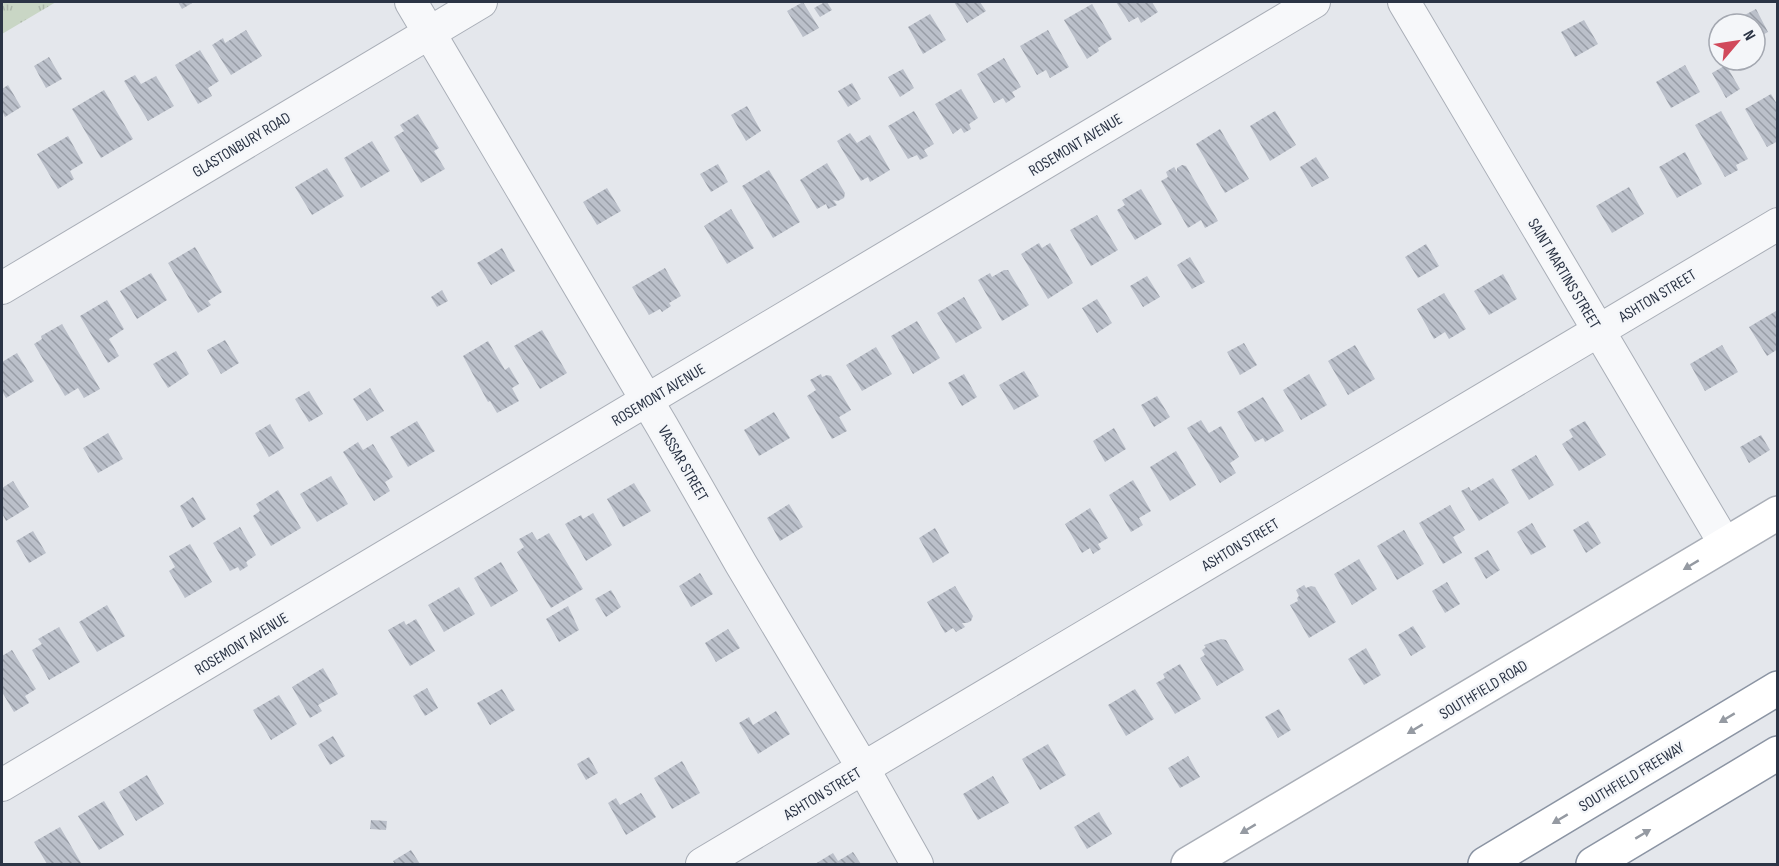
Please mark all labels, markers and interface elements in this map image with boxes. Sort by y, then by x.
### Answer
north arrow [1707,12,1767,72]
text: N [1738,27,1759,44]
street label: GLASTONBURY ROAD [189,108,294,182]
street label: ROSEMONT AVENUE [1025,110,1126,181]
street label: SAINT MARTINS STREET [1523,215,1604,333]
street label: ASHTON STREET [1615,265,1700,327]
street label: ROSEMONT AVENUE [608,360,709,431]
street label: VASSAR STREET [653,423,712,505]
street label: ASHTON STREET [1198,514,1283,576]
one-way arrow [1683,559,1699,570]
street label: ROSEMONT AVENUE [191,609,292,680]
street label: SOUTHFIELD ROAD [1436,656,1531,724]
one-way arrow [1719,713,1735,724]
one-way arrow [1406,724,1423,734]
street label: SOUTHFIELD FREEWAY [1576,738,1688,816]
street label: ASHTON STREET [780,763,865,825]
one-way arrow [1552,813,1568,824]
one-way arrow [1240,823,1256,834]
one-way arrow [1635,829,1651,840]

